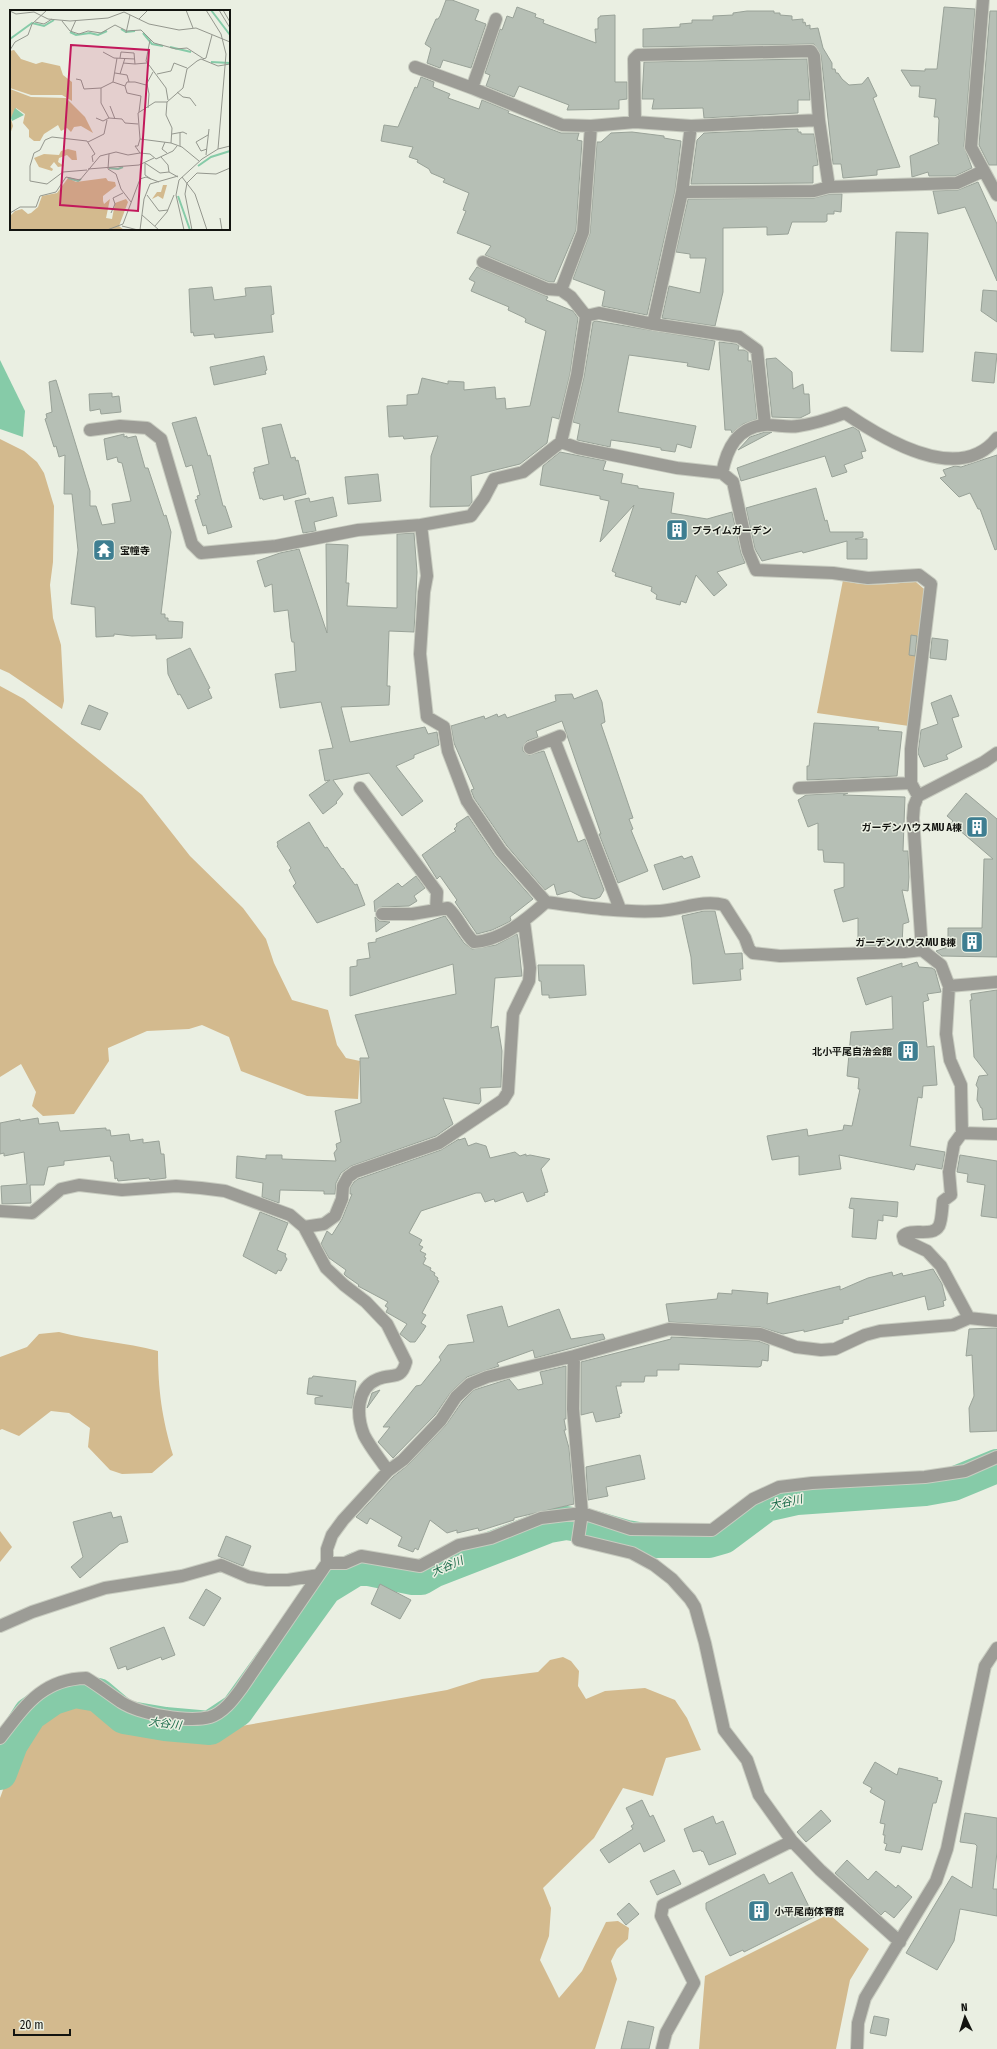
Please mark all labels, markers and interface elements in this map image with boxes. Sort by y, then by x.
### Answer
inset map [10,10,230,230]
building icon: プライムガーデン [664,517,690,543]
place label: プライムガーデン [692,525,772,537]
temple icon: 宝幢寺 [91,537,117,563]
place label: 宝幢寺 [120,545,150,557]
building icon: ガーデンハウスMU A棟 [964,814,990,840]
place label: ガーデンハウスMU A棟 [861,822,962,834]
building icon: ガーデンハウスMU B棟 [959,929,985,955]
place label: ガーデンハウスMU B棟 [855,937,956,949]
building icon: 北小平尾自治会館 [895,1038,921,1064]
place label: 北小平尾自治会館 [812,1046,892,1058]
water label: 大谷川 [769,1492,805,1512]
water label: 大谷川 [429,1554,466,1579]
water label: 大谷川 [148,1715,183,1732]
building icon: 小平尾南体育館 [746,1898,772,1924]
place label: 小平尾南体育館 [774,1906,844,1918]
north arrow [945,1997,985,2037]
text: N [961,2001,968,2014]
scale bar [14,2011,70,2037]
text: 20 m [20,2018,44,2032]

